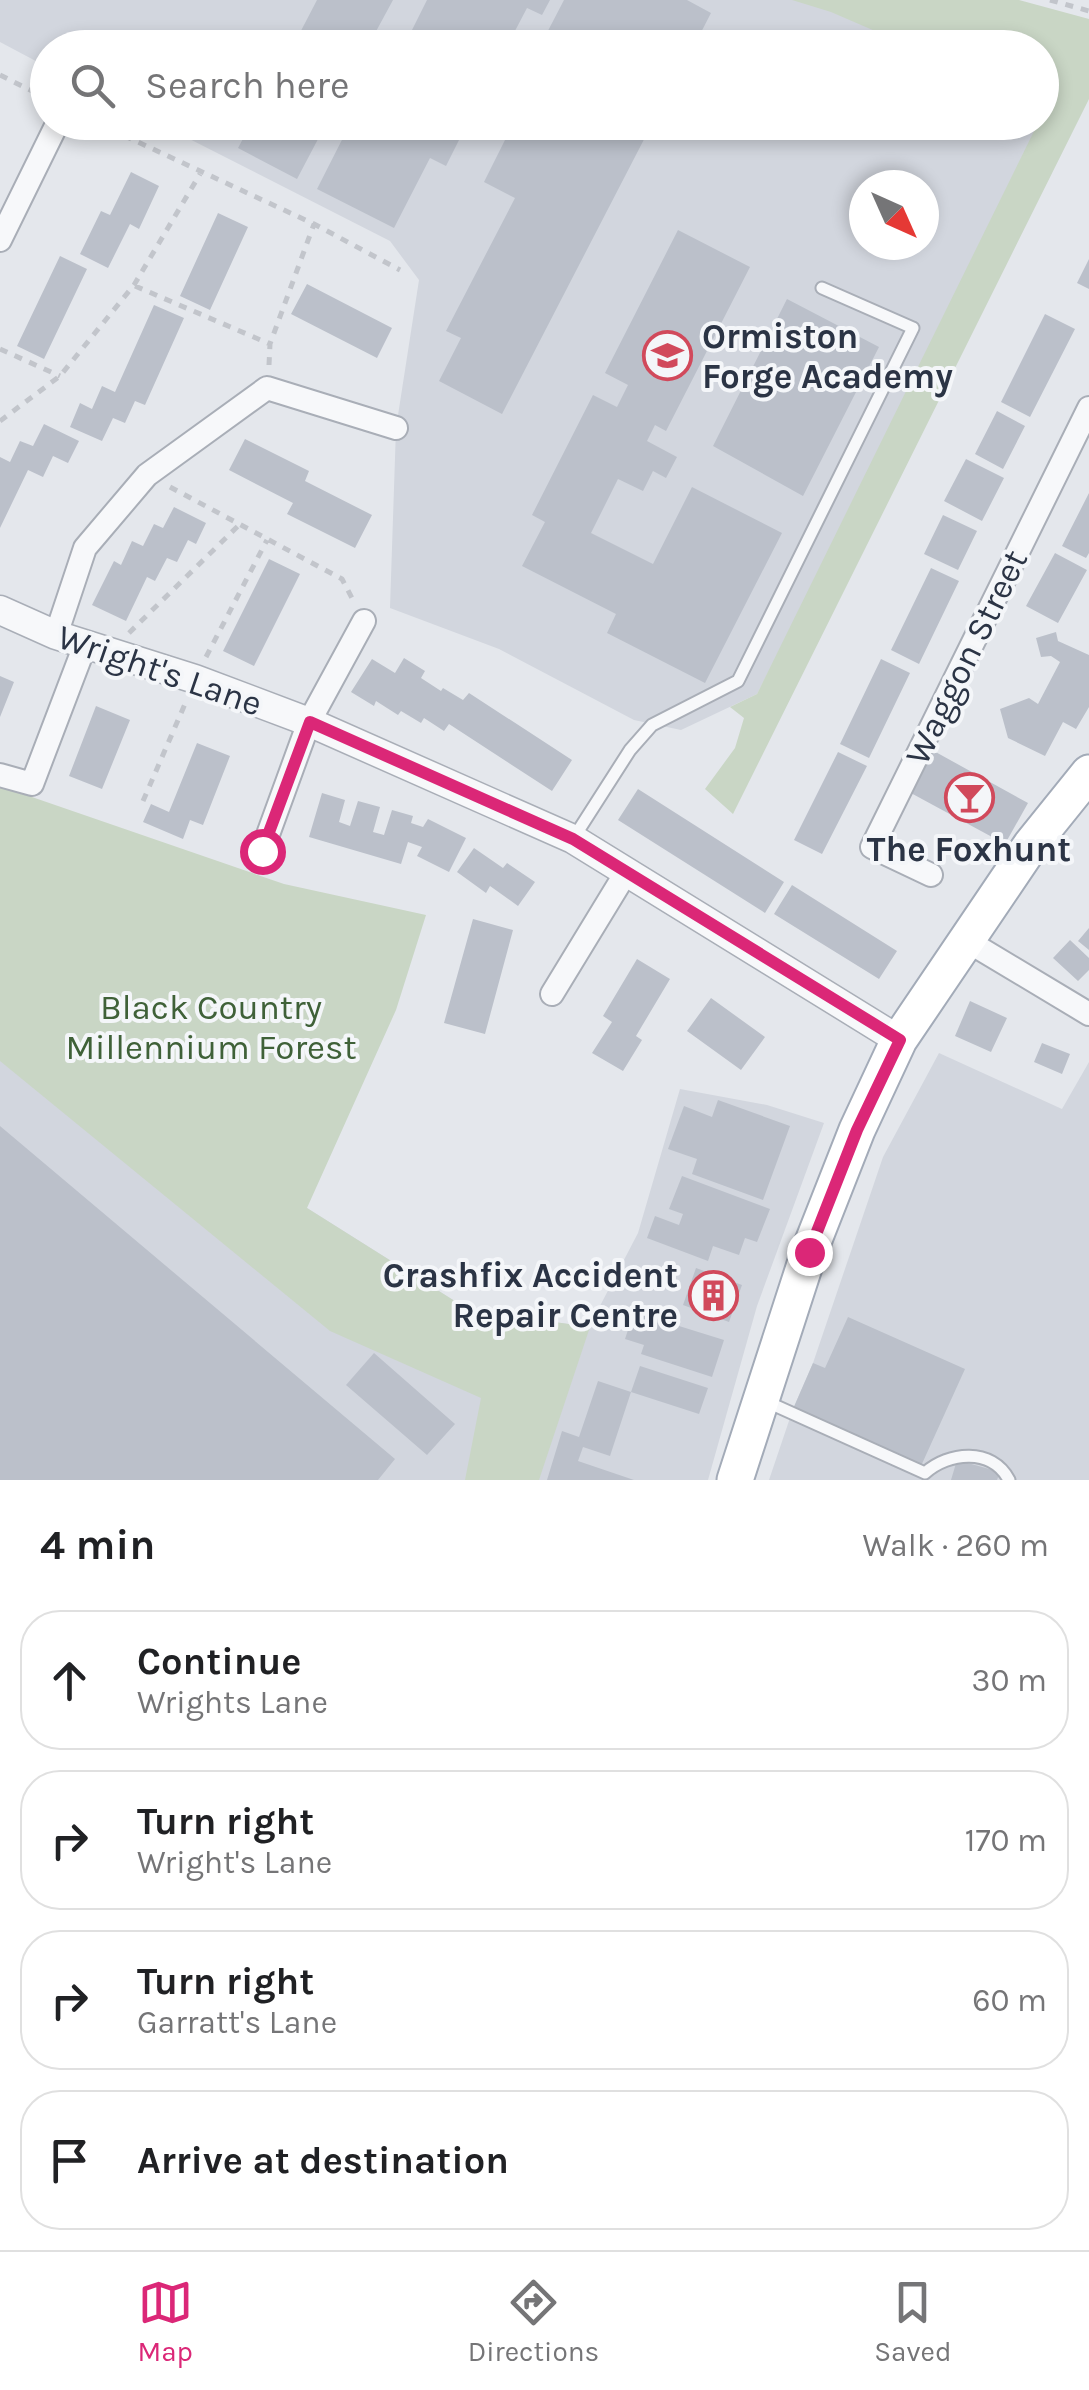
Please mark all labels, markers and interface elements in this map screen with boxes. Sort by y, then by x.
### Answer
search box [30,30,1059,140]
icon: search [65,58,120,113]
text: Search here [145,63,349,108]
north arrow [849,170,939,260]
place label: Ormiston Forge Academy [702,316,953,398]
school or university icon: Ormiston Forge Academy [641,330,693,382]
street label: Waggon Street [897,543,1036,771]
street label: Wright's Lane [52,616,267,725]
bar icon: The Foxhunt [943,771,995,823]
route start [240,829,286,875]
place label: The Foxhunt [867,829,1071,870]
park label: Black Country Millennium Forest [65,987,357,1068]
route end [787,1230,833,1276]
place label: Crashfix Accident Repair Centre [383,1255,678,1336]
building icon: Crashfix Accident Repair Centre [687,1269,739,1321]
text: 4 min [40,1520,155,1570]
text: Walk · 260 m [863,1527,1049,1564]
text: Continue [137,1639,301,1684]
icon: ahead [42,1653,97,1708]
text: 30 m [972,1662,1047,1699]
text: Wrights Lane [137,1684,328,1721]
text: Turn right [137,1799,314,1844]
icon: right [42,1813,97,1868]
text: 170 m [965,1822,1047,1859]
text: Wright's Lane [137,1844,332,1881]
text: Turn right [137,1959,314,2004]
icon: right [42,1973,97,2028]
text: 60 m [972,1982,1047,2019]
text: Garratt's Lane [137,2004,337,2041]
icon: arrive [42,2133,97,2188]
text: Arrive at destination [137,2138,509,2183]
tab: Map [137,2275,193,2368]
tab: Directions [468,2275,599,2368]
tab: Saved [874,2275,952,2368]

